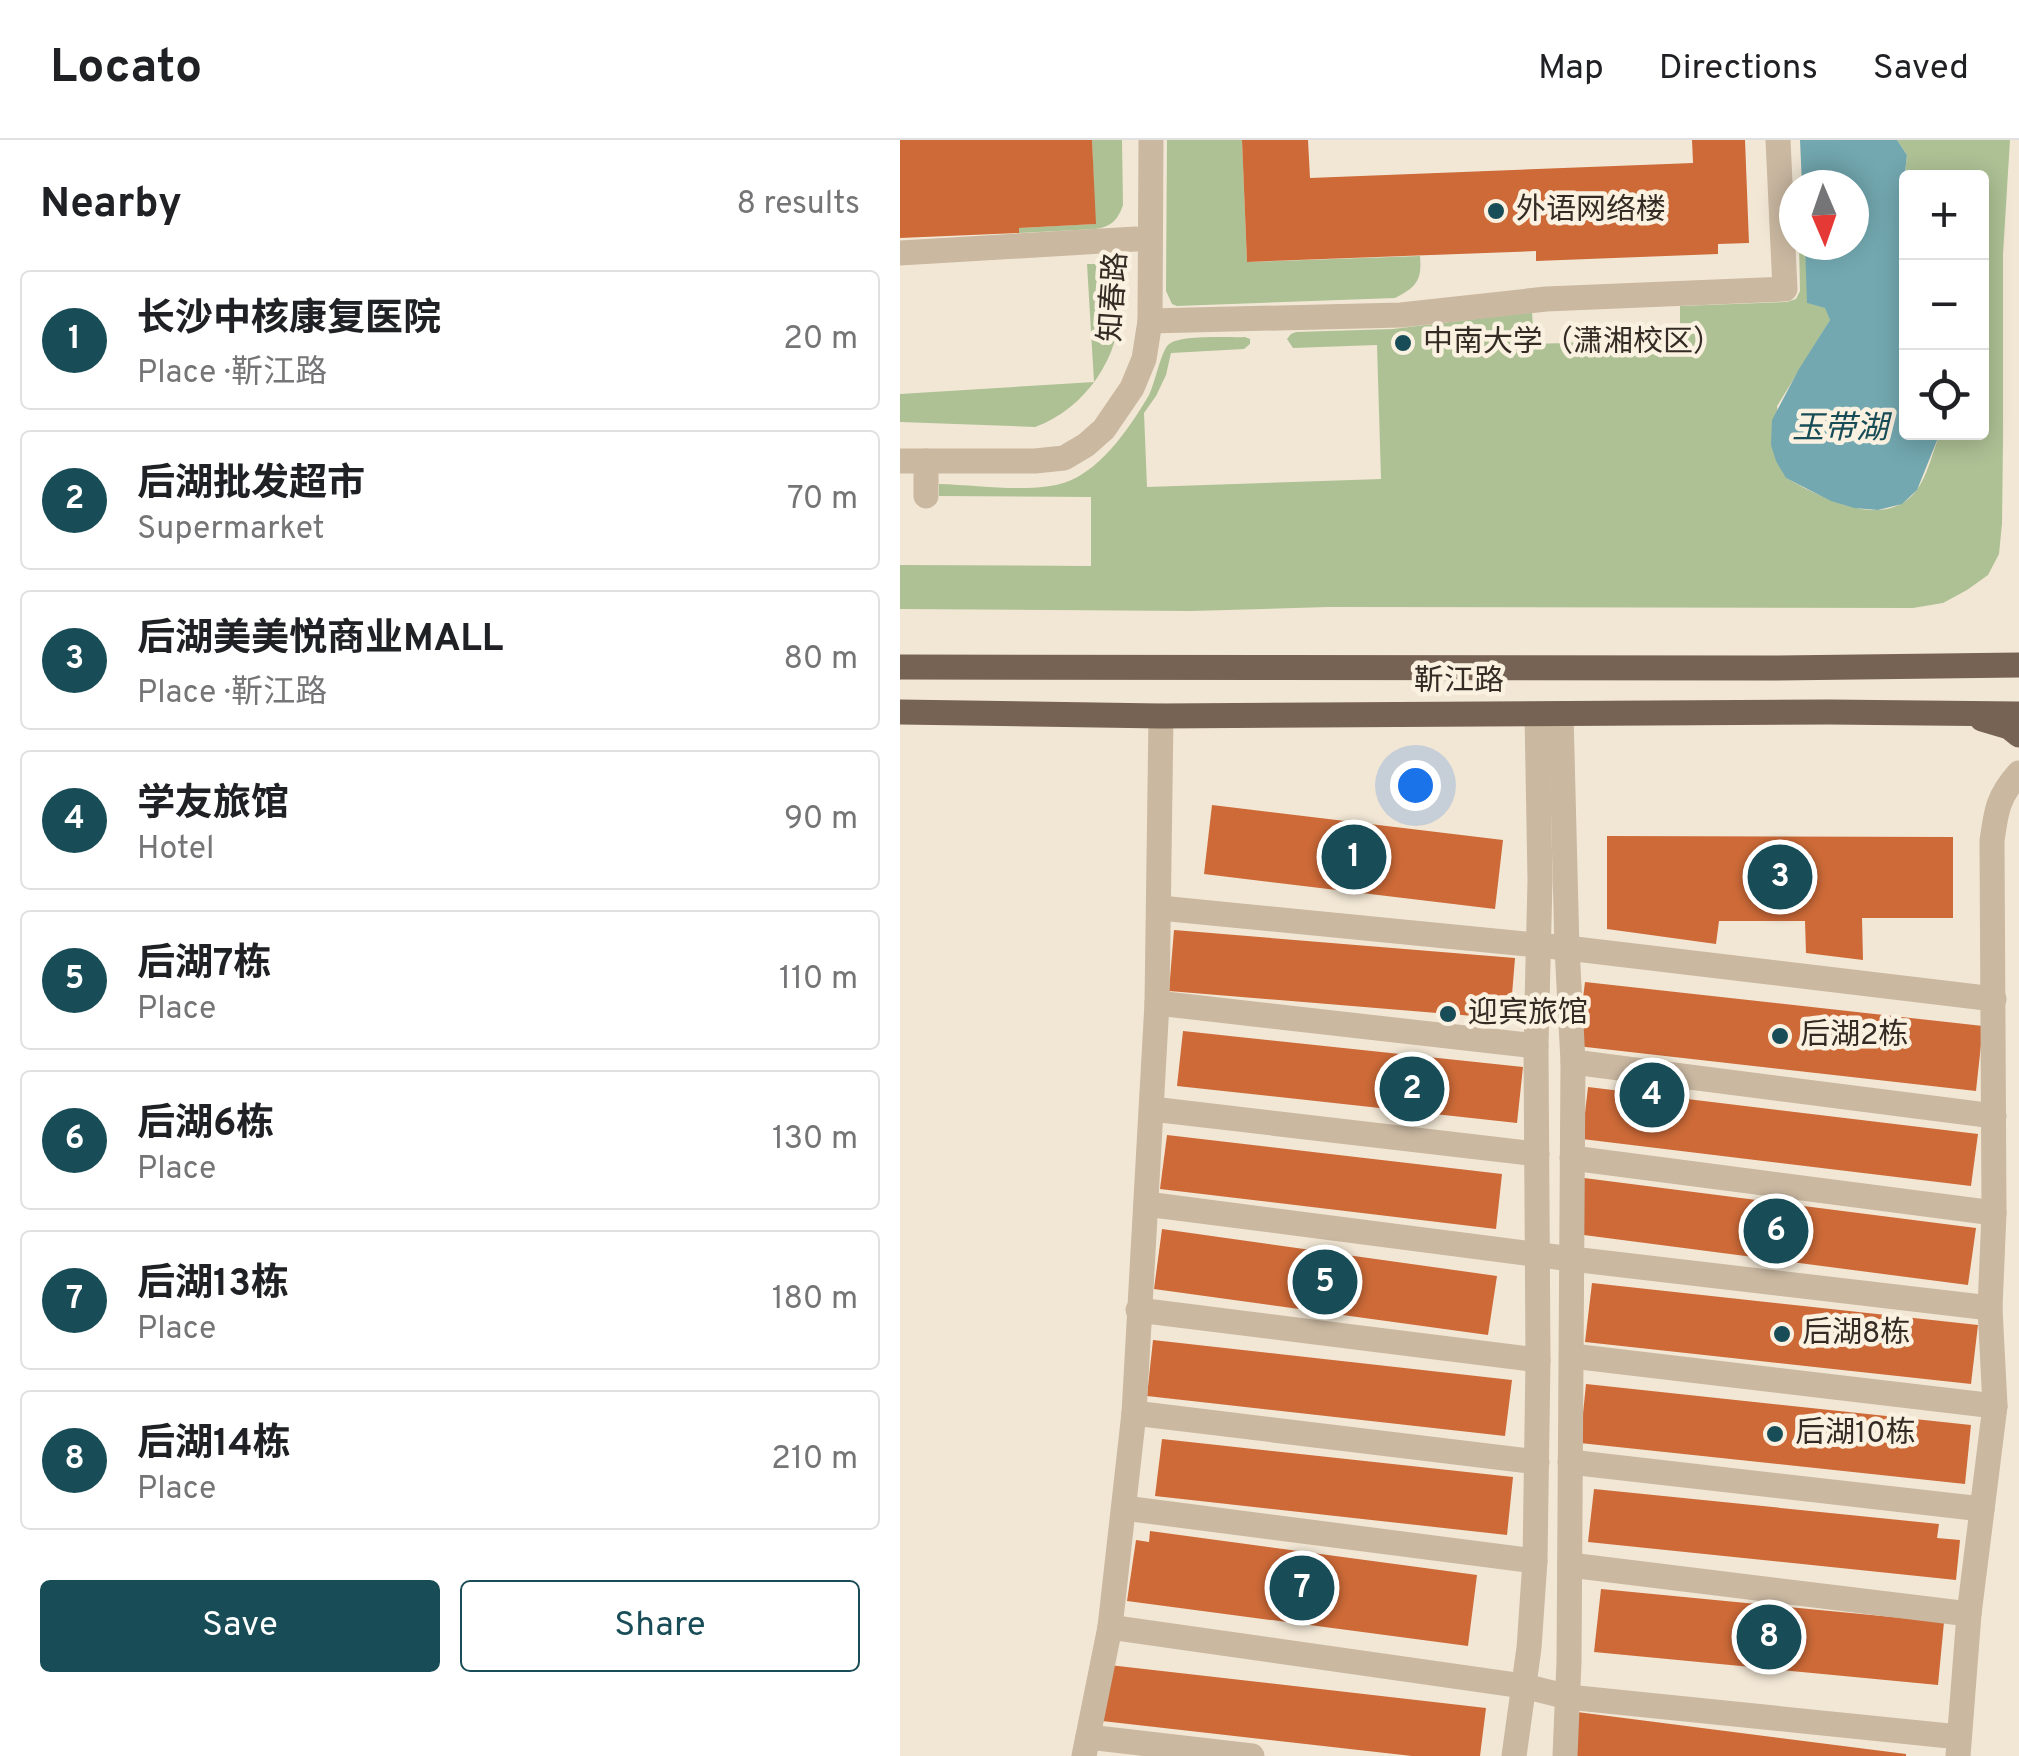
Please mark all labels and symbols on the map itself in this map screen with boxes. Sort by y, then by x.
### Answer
north arrow [1779,170,1869,260]
place label: 外语网络楼 [1516,193,1666,230]
marker: 外语网络楼 [1485,200,1507,222]
street label: 知春路 [1093,251,1137,343]
place label: 中南大学（潇湘校区） [1423,325,1723,362]
marker: 中南大学（潇湘校区） [1392,332,1414,354]
water label: 玉带湖 [1792,410,1893,450]
street label: 靳江路 [1414,664,1504,701]
your location [1390,760,1441,811]
pin: 1 [1322,820,1386,894]
pin: 3 [1748,840,1812,914]
place label: 迎宾旅馆 [1468,996,1588,1033]
marker: 迎宾旅馆 [1437,1003,1459,1025]
place label: 后湖2栋 [1800,1018,1908,1055]
marker: 后湖2栋 [1769,1025,1791,1047]
pin: 2 [1380,1052,1444,1126]
pin: 4 [1620,1058,1684,1132]
pin: 6 [1744,1194,1808,1268]
pin: 5 [1292,1244,1358,1320]
place label: 后湖8栋 [1802,1316,1910,1353]
marker: 后湖8栋 [1771,1323,1793,1345]
place label: 后湖10栋 [1795,1416,1915,1453]
marker: 后湖10栋 [1764,1423,1786,1445]
pin: 7 [1270,1550,1334,1626]
pin: 8 [1736,1600,1802,1674]

